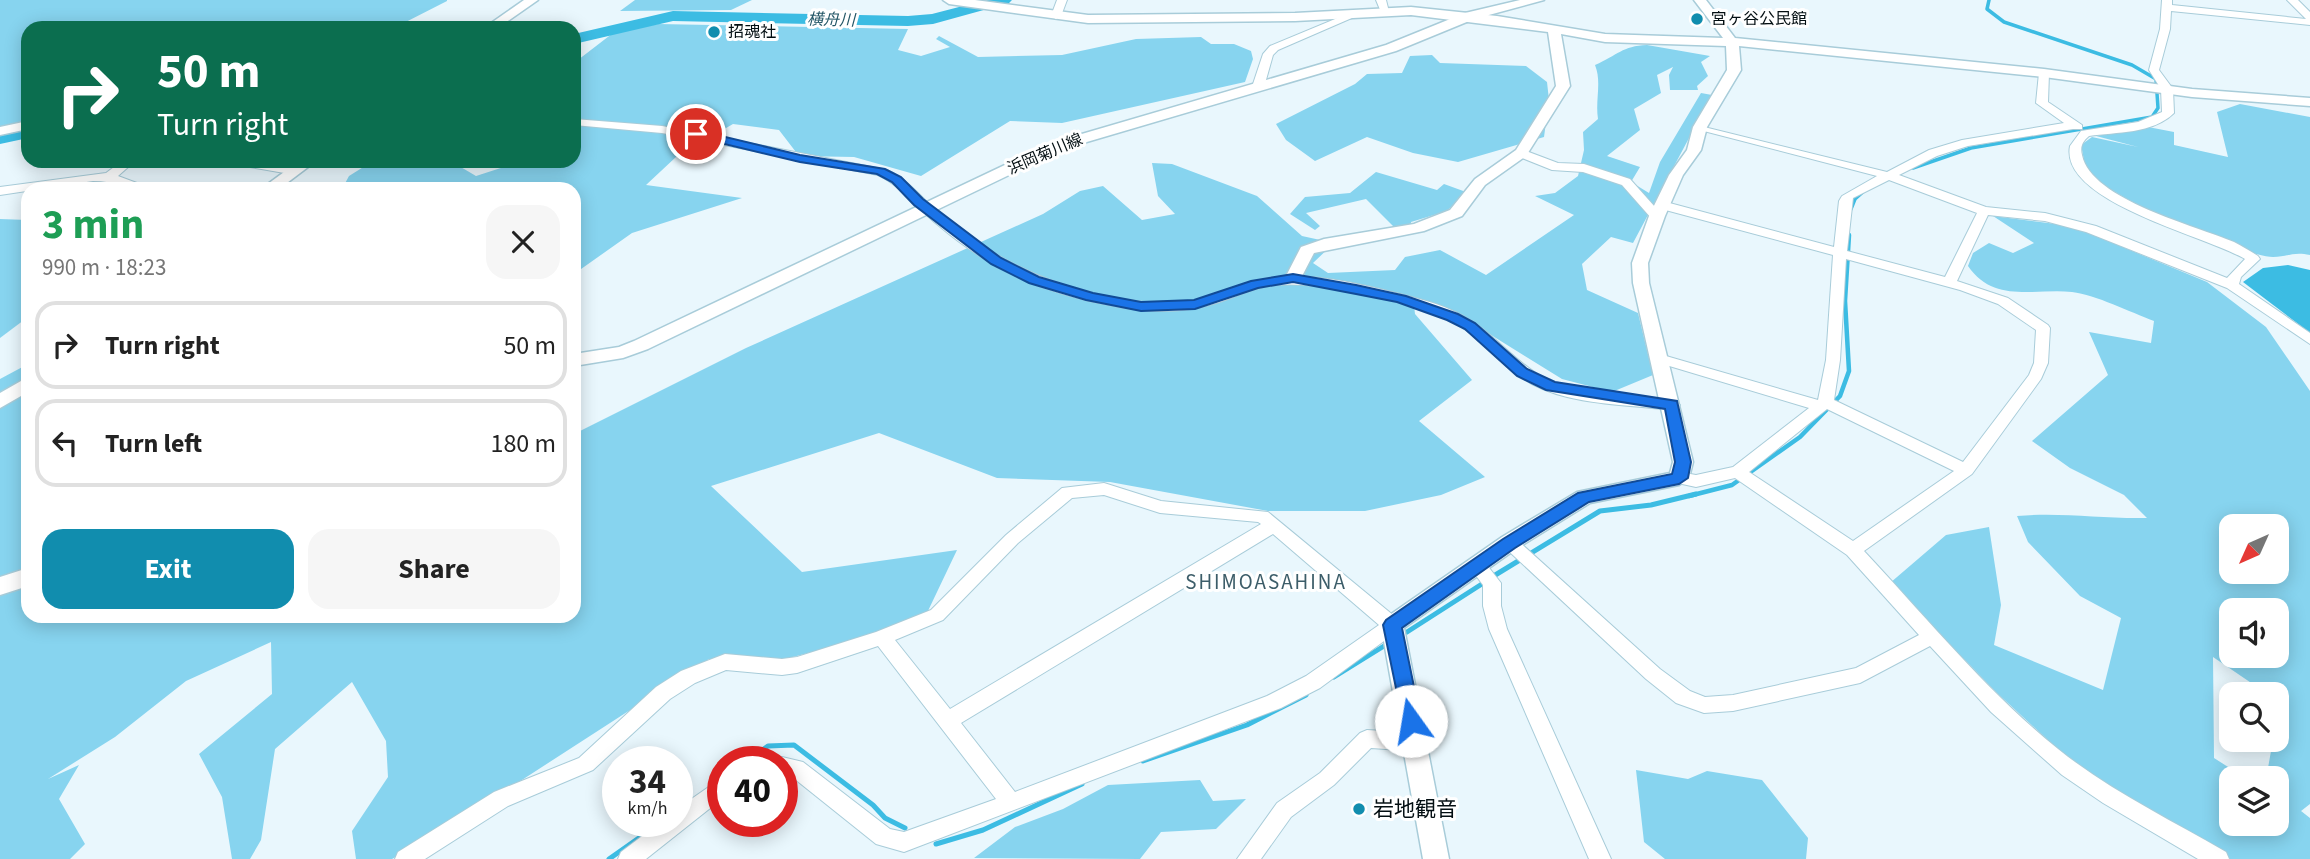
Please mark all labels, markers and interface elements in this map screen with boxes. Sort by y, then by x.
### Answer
place label: 宮ヶ谷公民館 [1711,8,1807,30]
water label: 横舟川 [807,9,857,31]
marker: 宮ヶ谷公民館 [1689,11,1705,27]
place label: 招魂社 [728,21,776,43]
marker: 招魂社 [706,24,722,40]
text: 50 m [157,37,261,107]
icon: right [42,49,133,140]
text: Turn right [157,102,288,148]
pin [666,104,726,164]
icon: arrive [677,115,715,153]
street label: 浜岡菊川線 [1004,128,1086,180]
text: 3 min [42,195,144,255]
button: close [486,205,560,279]
text: 990 m · 18:23 [42,251,166,284]
icon: right [46,326,84,364]
text: Turn right [105,327,220,364]
text: 50 m [503,327,556,364]
icon: left [46,424,84,462]
text: Turn left [105,425,202,462]
text: 180 m [490,425,556,462]
north arrow [2219,514,2289,584]
map controls [2219,514,2289,836]
button: Exit [42,529,294,609]
button: Share [308,529,560,609]
district label: SHIMOASAHINA [1185,567,1347,597]
button: sound [2219,598,2289,668]
button: search [2219,682,2289,752]
position arrow [1374,684,1448,758]
speed limit sign: 40 [707,746,798,837]
text: 34 [629,757,666,807]
button: layers [2219,766,2289,836]
place label: 岩地観音 [1373,794,1457,824]
text: km/h [628,796,667,821]
marker: 岩地観音 [1351,801,1367,817]

